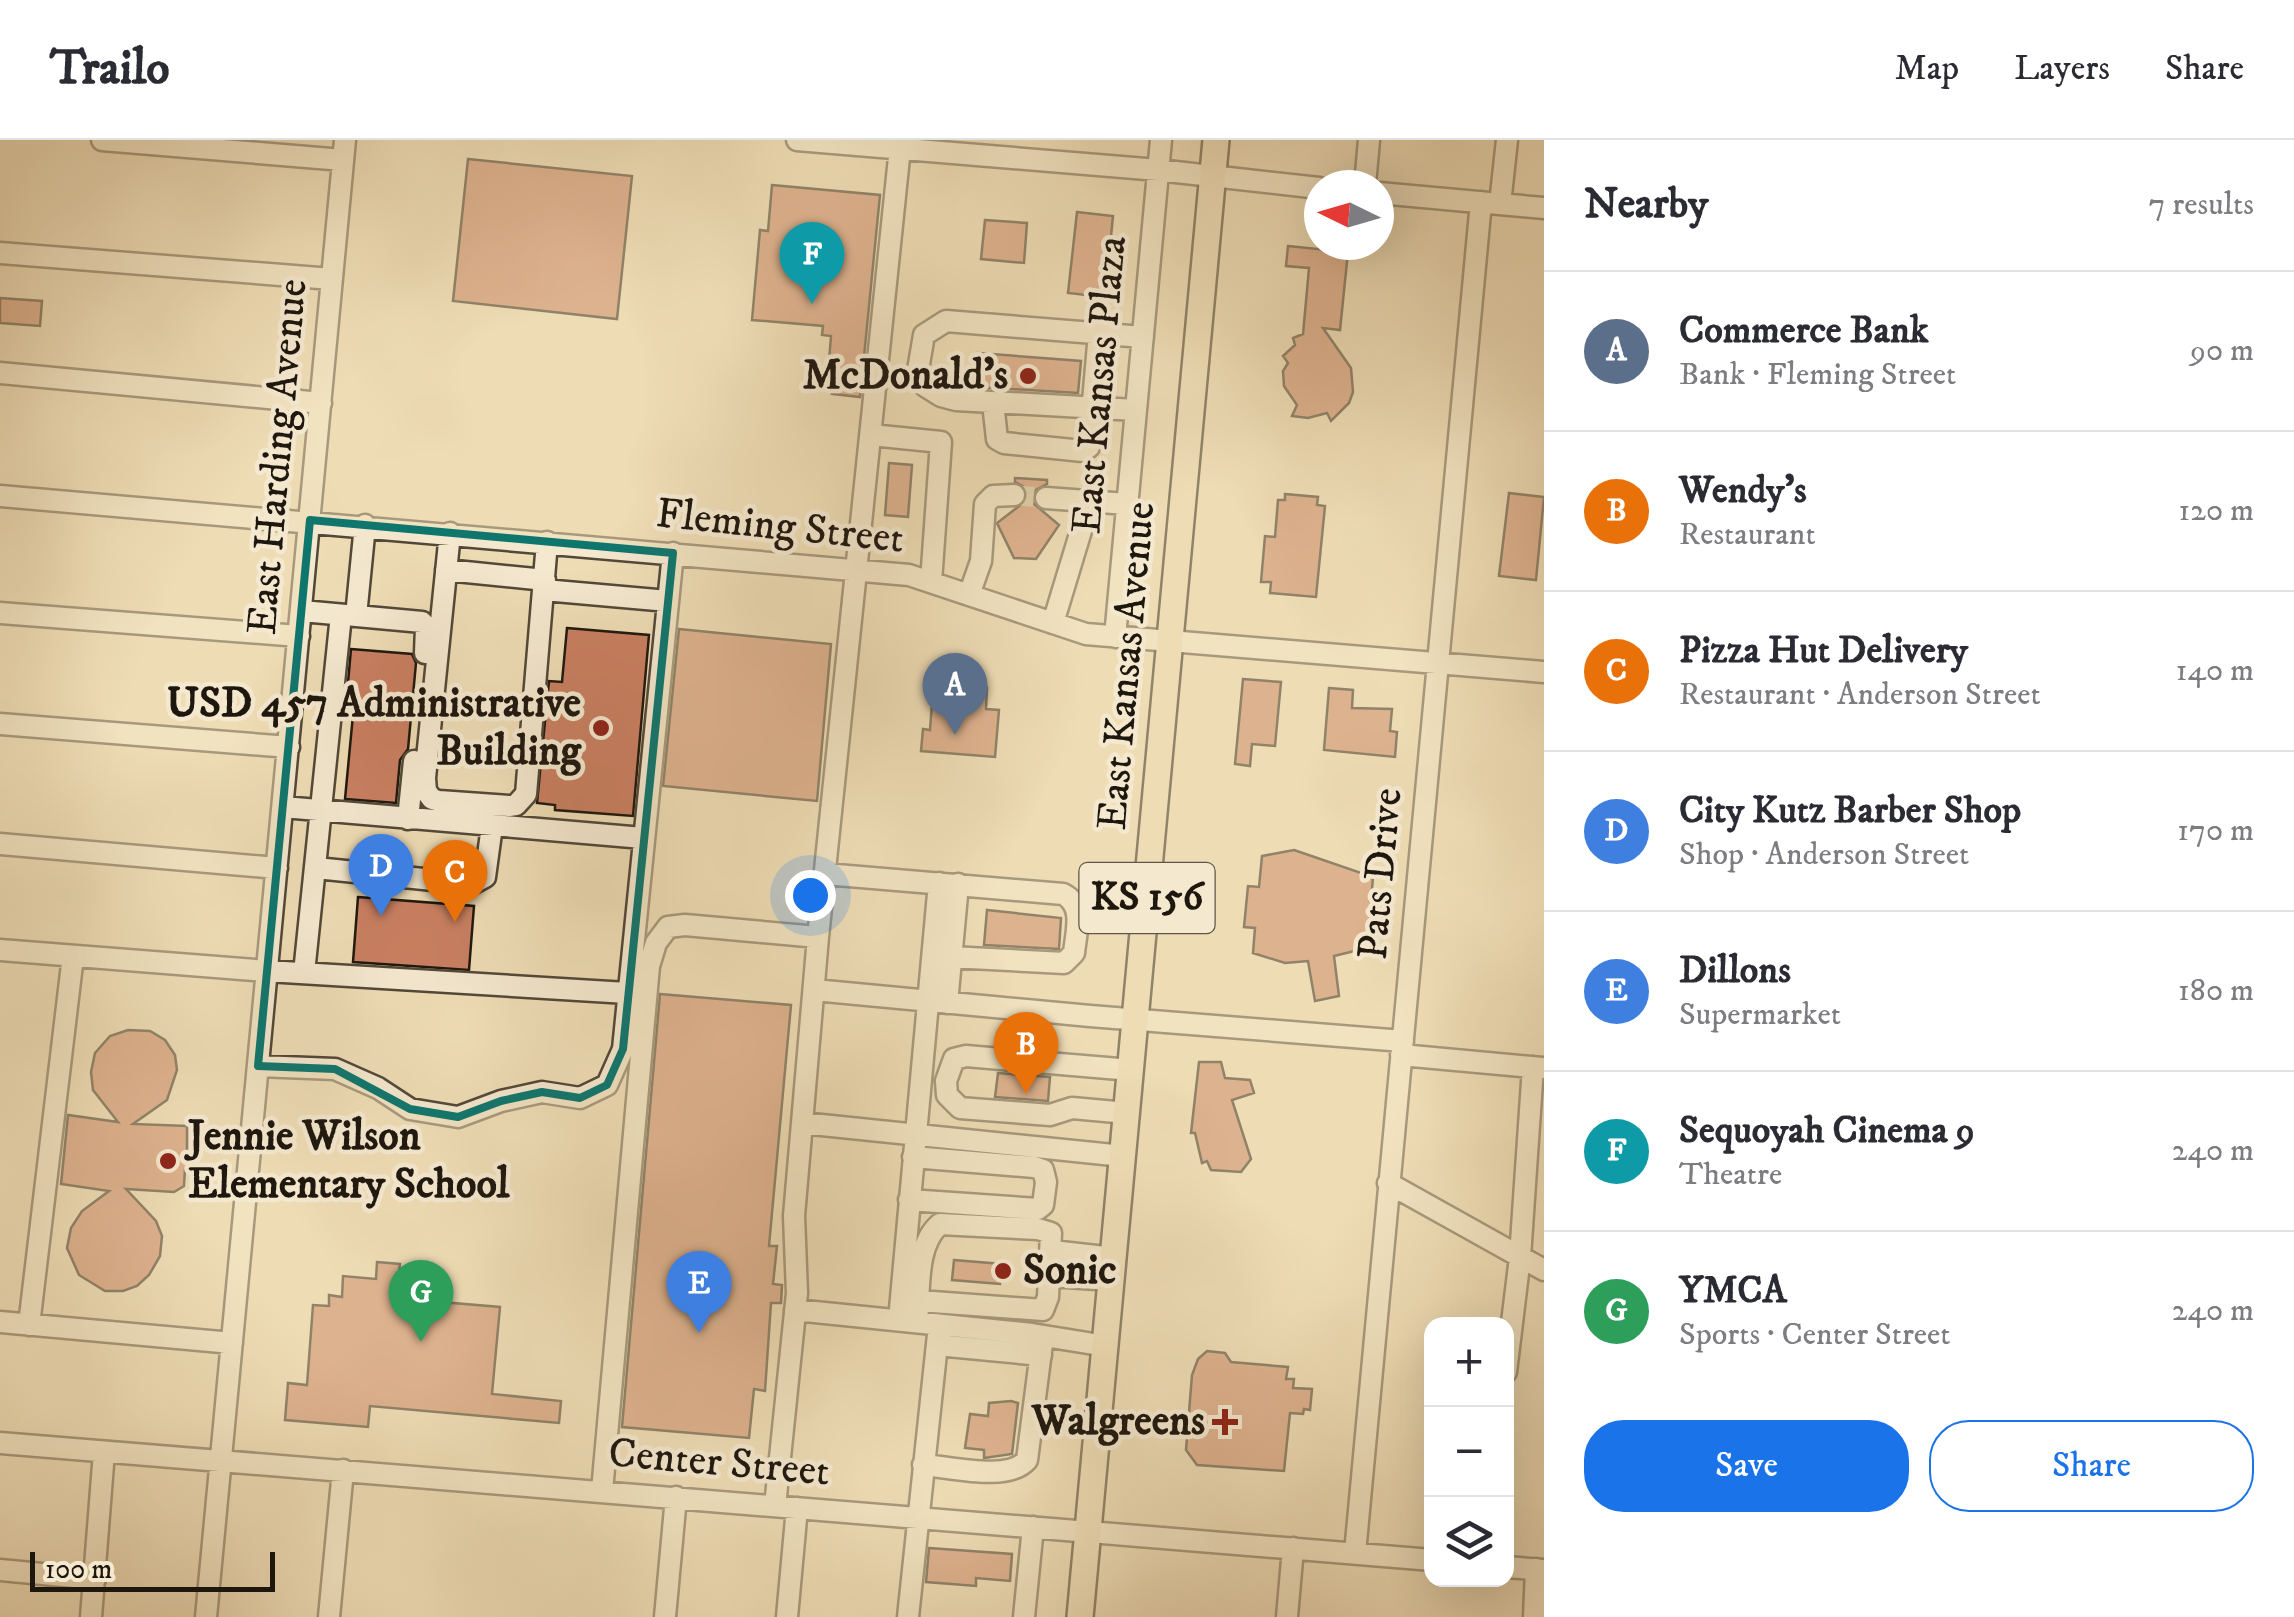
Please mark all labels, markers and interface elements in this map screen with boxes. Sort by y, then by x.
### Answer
text: Trailo [50,39,170,99]
text: Map [1895,47,1959,91]
text: Layers [2014,47,2110,91]
text: Share [2165,47,2244,91]
north arrow [1304,170,1394,260]
text: Nearby [1584,179,1708,231]
text: 7 results [2149,185,2254,225]
pin: F [780,221,844,304]
street label: East Kansas Plaza [1061,234,1139,536]
street label: East Harding Avenue [237,277,319,637]
text: Commerce Bank [1679,307,1929,355]
text: A [1606,331,1627,371]
text: 90 m [2190,331,2254,371]
place label: McDonald's [803,350,1008,402]
text: Bank · Fleming Street [1679,355,1956,395]
marker: McDonald's [1017,365,1039,387]
text: Wendy's [1679,467,1807,515]
street label: Fleming Street [654,488,906,566]
text: B [1606,491,1627,531]
text: 120 m [2178,491,2254,531]
street label: East Kansas Avenue [1087,500,1167,832]
text: Restaurant [1679,515,1816,555]
text: Pizza Hut Delivery [1679,627,1968,675]
text: C [1606,651,1627,691]
text: 140 m [2176,651,2254,691]
pin: A [922,652,988,735]
text: Restaurant · Anderson Street [1679,675,2041,715]
place label: USD 457 Administrative Building [166,678,583,778]
marker: USD 457 Administrative Building [590,717,612,739]
street label: Pats Drive [1348,786,1414,962]
text: City Kutz Barber Shop [1679,787,2021,835]
text: D [1605,811,1628,851]
text: 170 m [2177,811,2254,851]
pin: D [348,834,414,916]
text: Shop · Anderson Street [1679,835,1969,875]
pin: C [422,840,488,922]
road number: KS 156 [1080,863,1214,933]
your location [785,870,836,921]
text: Dillons [1679,947,1791,995]
text: E [1605,971,1628,1011]
text: 180 m [2178,971,2254,1011]
text: Supermarket [1679,995,1841,1035]
pin: B [994,1012,1058,1094]
text: Sequoyah Cinema 9 [1679,1107,1975,1155]
place label: Jennie Wilson Elementary School [184,1111,511,1211]
text: F [1607,1131,1626,1171]
text: 240 m [2172,1131,2254,1171]
marker: Jennie Wilson Elementary School [157,1150,179,1172]
text: Theatre [1679,1155,1782,1195]
place label: Sonic [1023,1245,1116,1297]
pin: E [666,1250,732,1333]
pin: G [388,1260,454,1342]
marker: Sonic [992,1260,1014,1282]
text: YMCA [1679,1267,1787,1315]
text: G [1605,1291,1628,1331]
text: 240 m [2172,1291,2254,1331]
text: Sports · Center Street [1679,1315,1951,1355]
map controls [1424,1317,1514,1587]
button: + [1424,1317,1514,1407]
place label: Walgreens [1031,1396,1205,1448]
button: − [1424,1407,1514,1497]
marker: Walgreens [1214,1411,1236,1433]
button: Save [1584,1420,1909,1512]
button: Share [1929,1420,2254,1512]
street label: Center Street [606,1427,832,1499]
button: layers [1424,1497,1514,1587]
scale bar [30,1547,275,1592]
text: 100 m [45,1552,112,1587]

